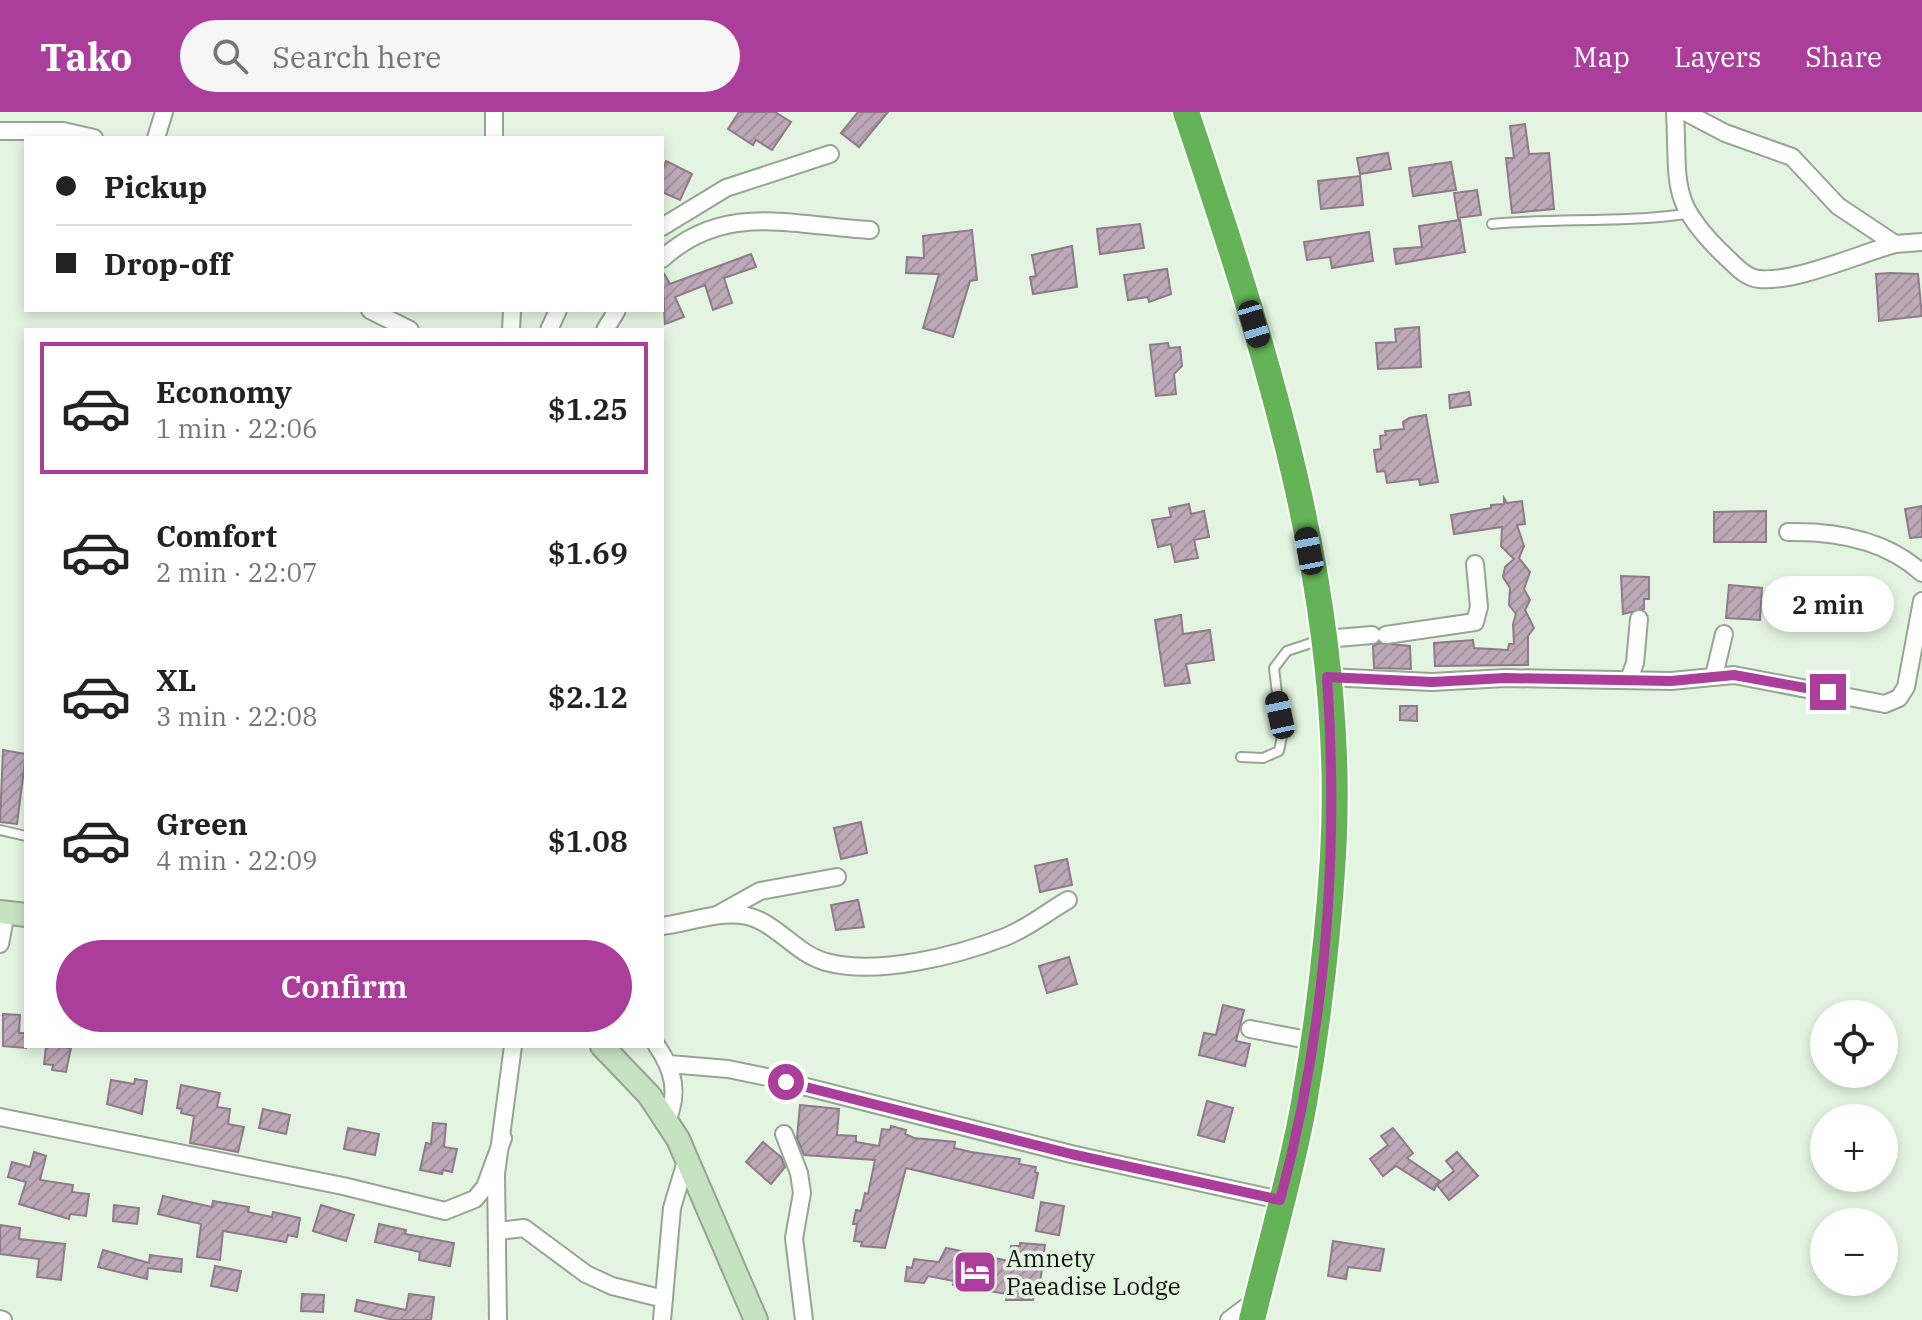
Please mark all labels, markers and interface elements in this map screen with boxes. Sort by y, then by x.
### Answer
search box [180,20,740,92]
text: Tako [40,32,132,81]
icon: search [208,34,252,78]
text: Search here [272,37,441,76]
text: Map [1573,38,1630,75]
text: Layers [1674,38,1761,75]
text: Share [1805,38,1882,75]
text: Pickup [104,167,207,206]
text: Drop-off [104,244,232,283]
car [1236,298,1272,350]
icon: car [60,372,132,444]
text: Economy [156,372,292,411]
text: $1.25 [548,389,628,428]
text: 1 min · 22:06 [156,411,318,445]
icon: car [60,516,132,588]
text: Comfort [156,516,277,555]
car [1293,525,1325,577]
text: $1.69 [548,533,628,572]
text: 2 min · 22:07 [156,555,318,589]
callout: 2 min [1762,576,1894,632]
text: 2 min [1792,587,1864,621]
icon: car [60,660,132,732]
text: XL [156,660,196,699]
route end [1810,674,1846,710]
text: $2.12 [548,677,628,716]
car [1263,689,1297,741]
text: 3 min · 22:08 [156,699,318,733]
icon: car [60,804,132,876]
text: Green [156,804,248,843]
text: $1.08 [548,821,628,860]
text: 4 min · 22:09 [156,843,318,877]
button: Confirm [56,940,632,1032]
map controls [1810,1000,1898,1296]
button: locate [1810,1000,1898,1088]
route start [768,1064,804,1100]
button: + [1810,1104,1898,1192]
button: − [1810,1208,1898,1296]
place label: Amnety Paeadise Lodge [1006,1242,1181,1302]
hotel icon: Amnety Paeadise Lodge [951,1248,999,1296]

